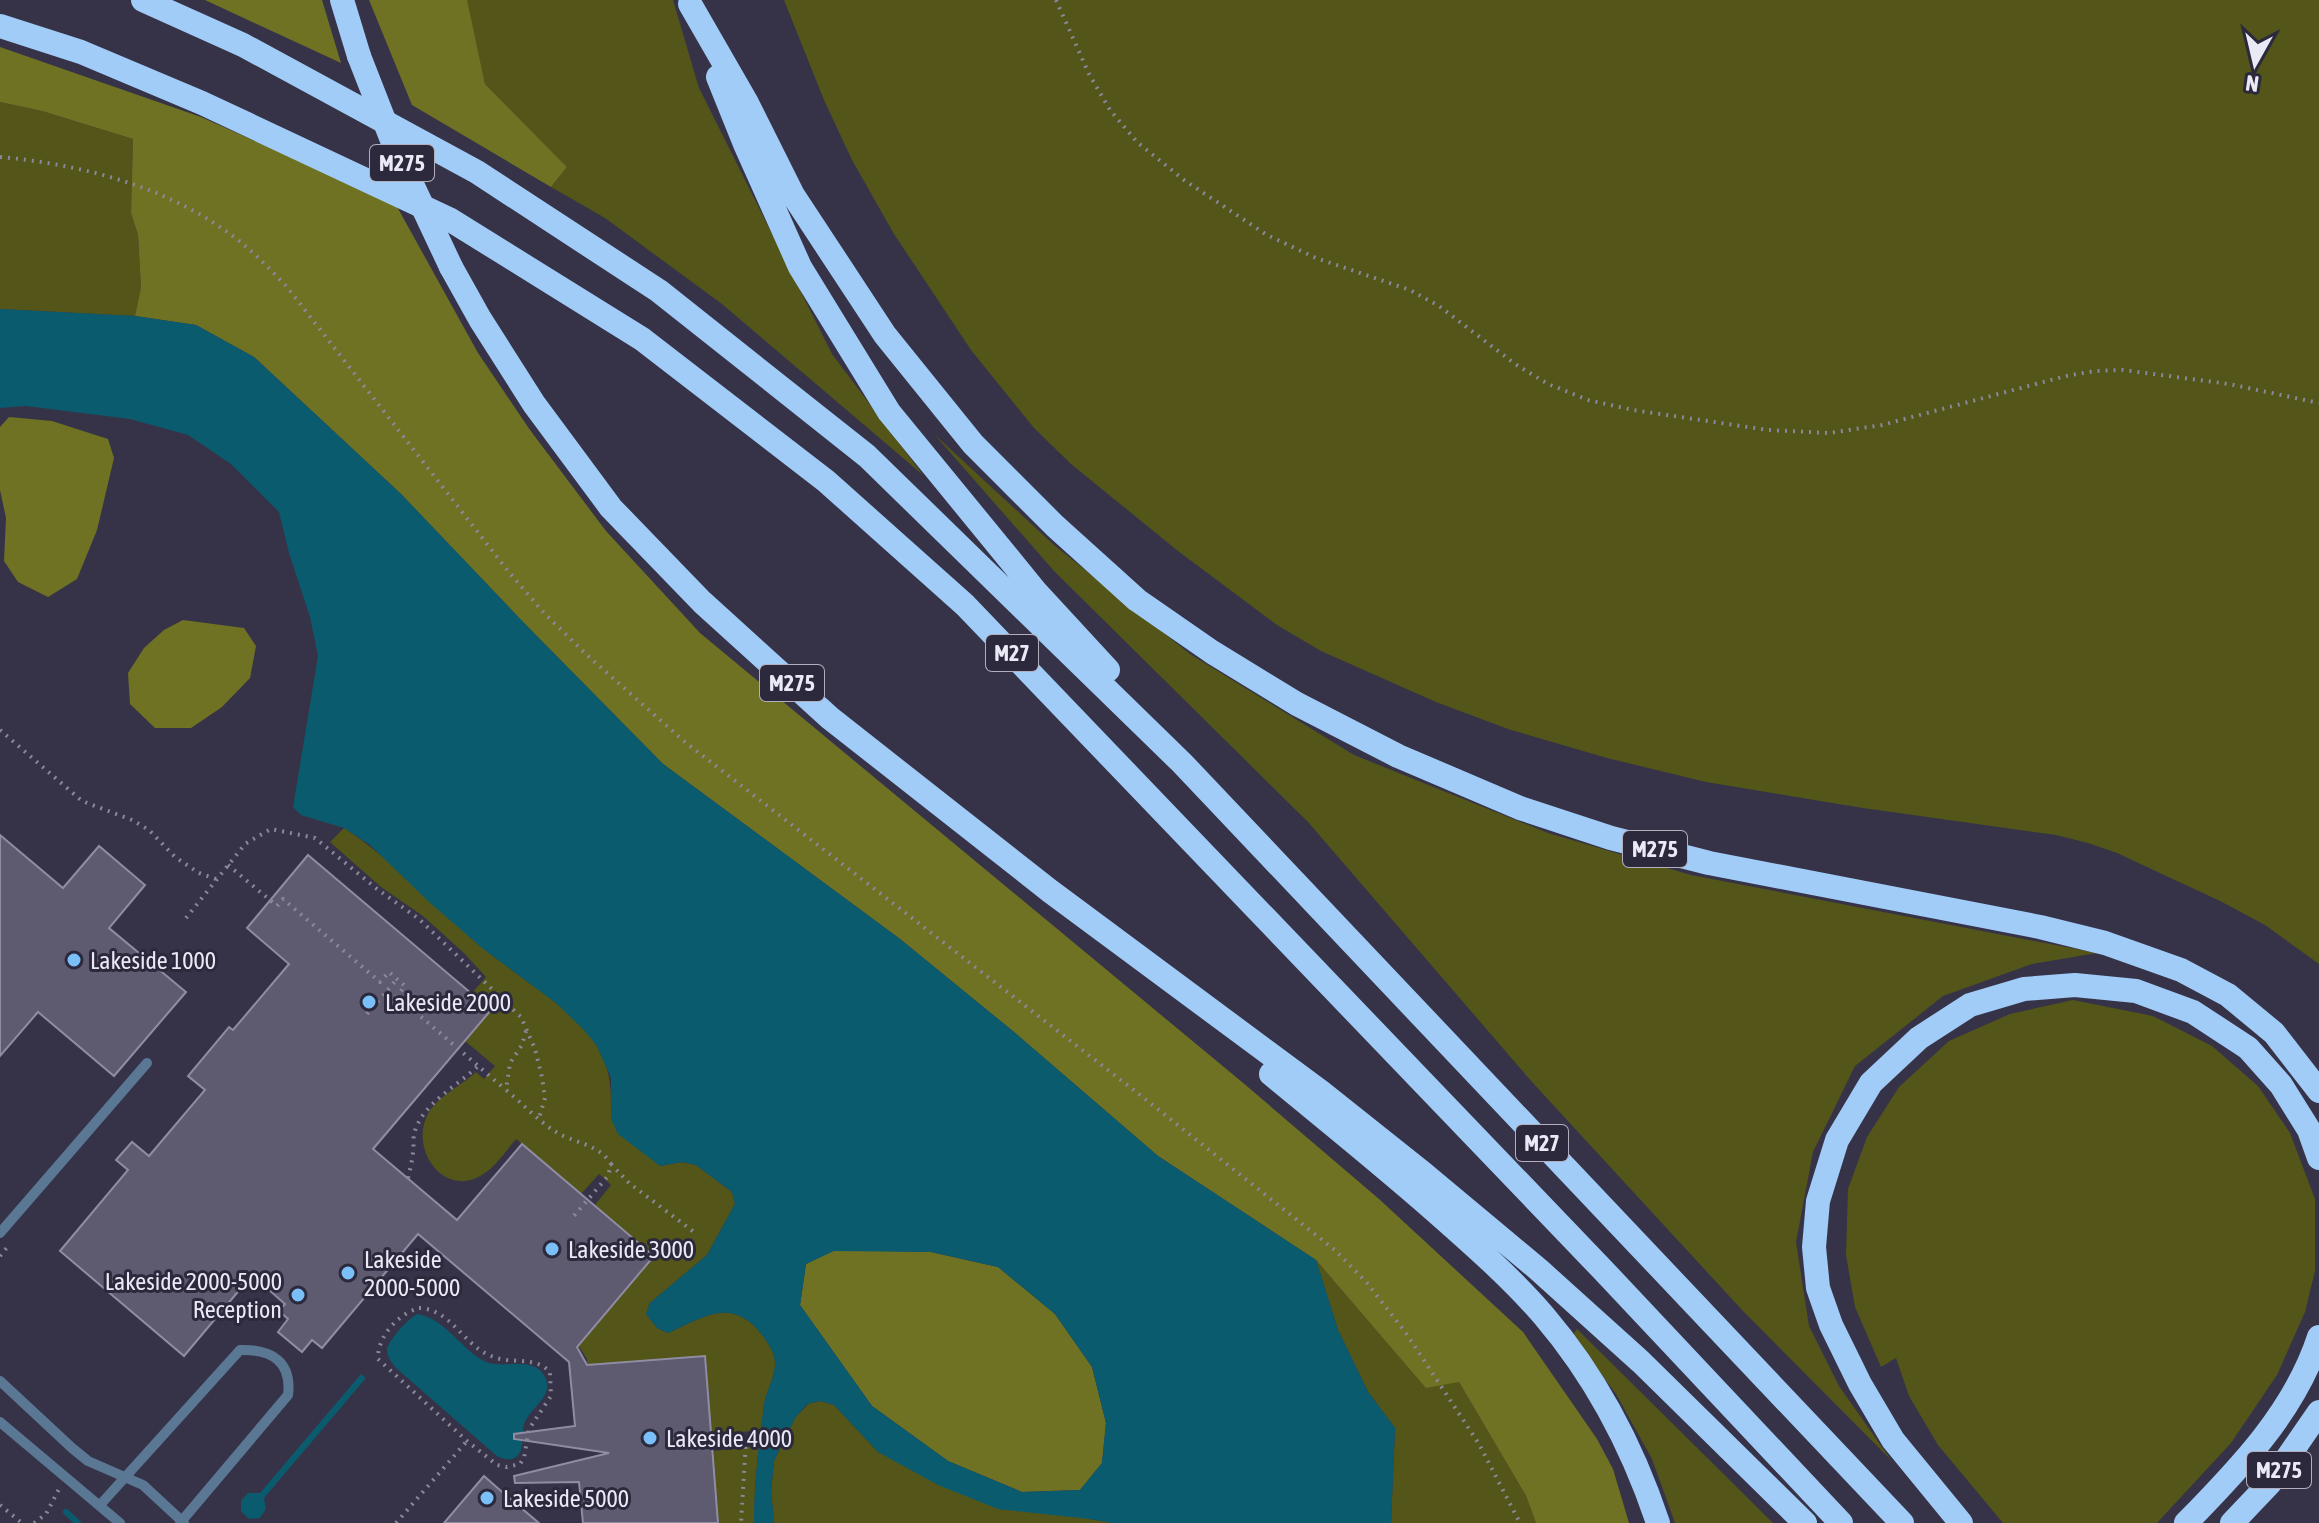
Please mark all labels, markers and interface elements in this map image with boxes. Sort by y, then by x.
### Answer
north arrow [2215,24,2295,104]
text: N [2244,70,2260,98]
road number: M275 [370,145,434,181]
road number: M27 [986,635,1038,671]
road number: M275 [760,665,824,701]
road number: M275 [1623,831,1687,867]
place label: Lakeside 1000 [90,947,216,974]
marker: Lakeside 1000 [65,951,83,969]
place label: Lakeside 2000 [385,989,511,1016]
marker: Lakeside 2000 [360,993,378,1011]
road number: M27 [1516,1125,1568,1161]
place label: Lakeside 3000 [568,1236,694,1263]
marker: Lakeside 3000 [543,1240,561,1258]
place label: Lakeside 2000-5000 [364,1246,460,1301]
marker: Lakeside 2000-5000 [339,1264,357,1282]
place label: Lakeside 2000-5000 Reception [105,1268,282,1323]
marker: Lakeside 2000-5000 Reception [289,1286,307,1304]
place label: Lakeside 4000 [666,1425,792,1452]
marker: Lakeside 4000 [641,1429,659,1447]
road number: M275 [2247,1452,2311,1488]
place label: Lakeside 5000 [503,1485,629,1512]
marker: Lakeside 5000 [478,1489,496,1507]

